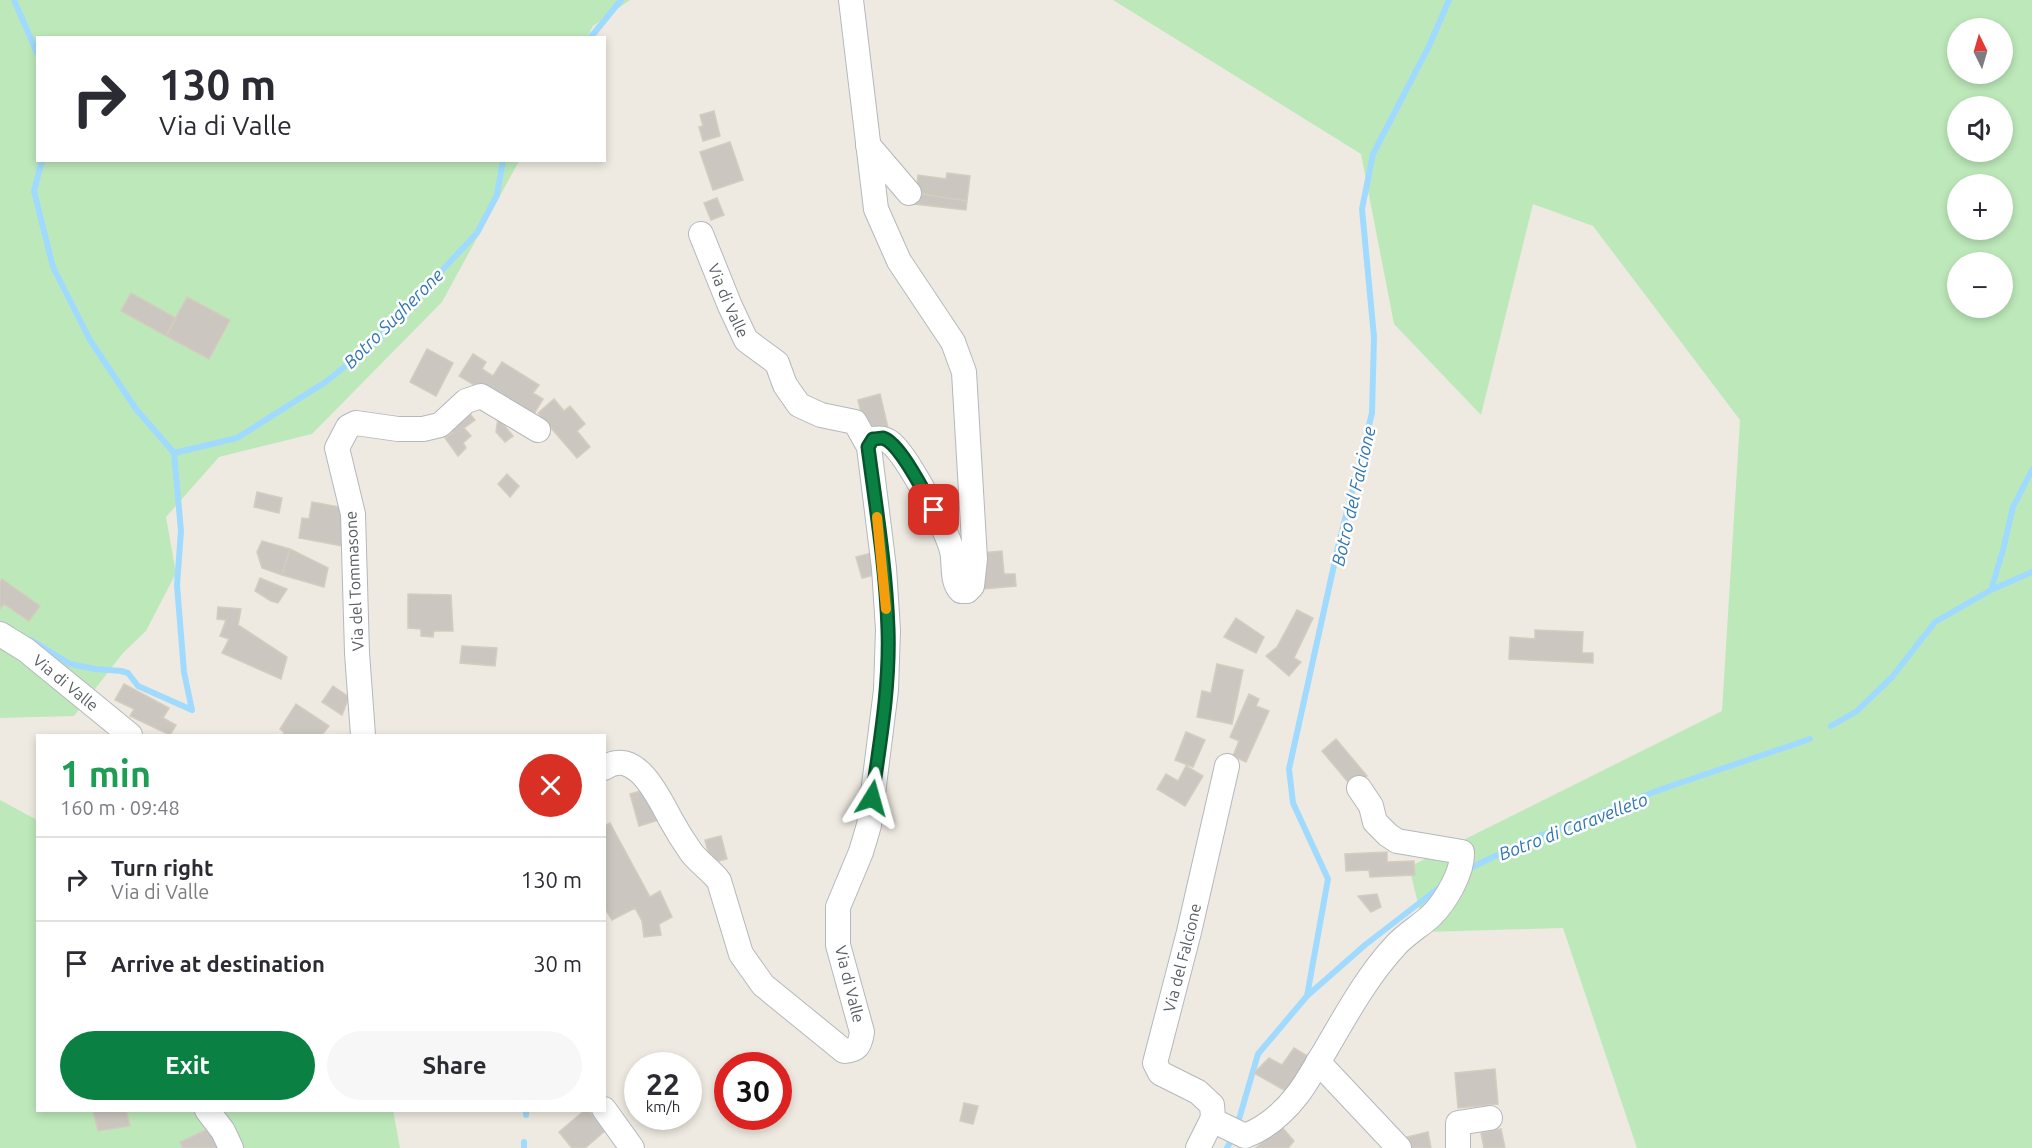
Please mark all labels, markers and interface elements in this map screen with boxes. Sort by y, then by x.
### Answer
north arrow [1947,18,2013,84]
map controls [1947,18,2013,318]
icon: right [60,60,138,138]
text: 130 m [159,61,276,108]
button: sound [1947,96,2013,162]
text: Via di Valle [159,110,292,140]
button: + [1947,174,2013,240]
button: − [1947,252,2013,318]
street label: Via di Valle [705,261,753,340]
water label: Botro Sugherone [339,264,447,372]
water label: Botro del Falcione [1327,424,1379,568]
pin [908,484,959,535]
icon: arrive [917,493,950,526]
street label: Via del Tommasone [341,511,367,651]
street label: Via di Valle [30,651,102,714]
text: 1 min [60,753,151,794]
button: close [519,754,582,817]
position arrow [840,766,904,830]
water label: Botro di Caravelleto [1496,788,1650,864]
text: 160 m · 09:48 [60,796,180,819]
text: Turn right [111,855,213,880]
icon: right [60,863,93,896]
text: 130 m [521,867,582,892]
text: Via di Valle [111,880,209,903]
street label: Via del Falcione [1160,902,1204,1014]
street label: Via di Valle [832,944,868,1024]
icon: arrive [60,947,93,980]
text: Arrive at destination [111,951,325,976]
text: 30 m [533,951,582,976]
button: Exit [60,1031,315,1100]
button: Share [327,1031,582,1100]
speed limit sign: 30 [714,1052,792,1130]
text: 22 [646,1067,680,1101]
text: km/h [646,1098,680,1115]

